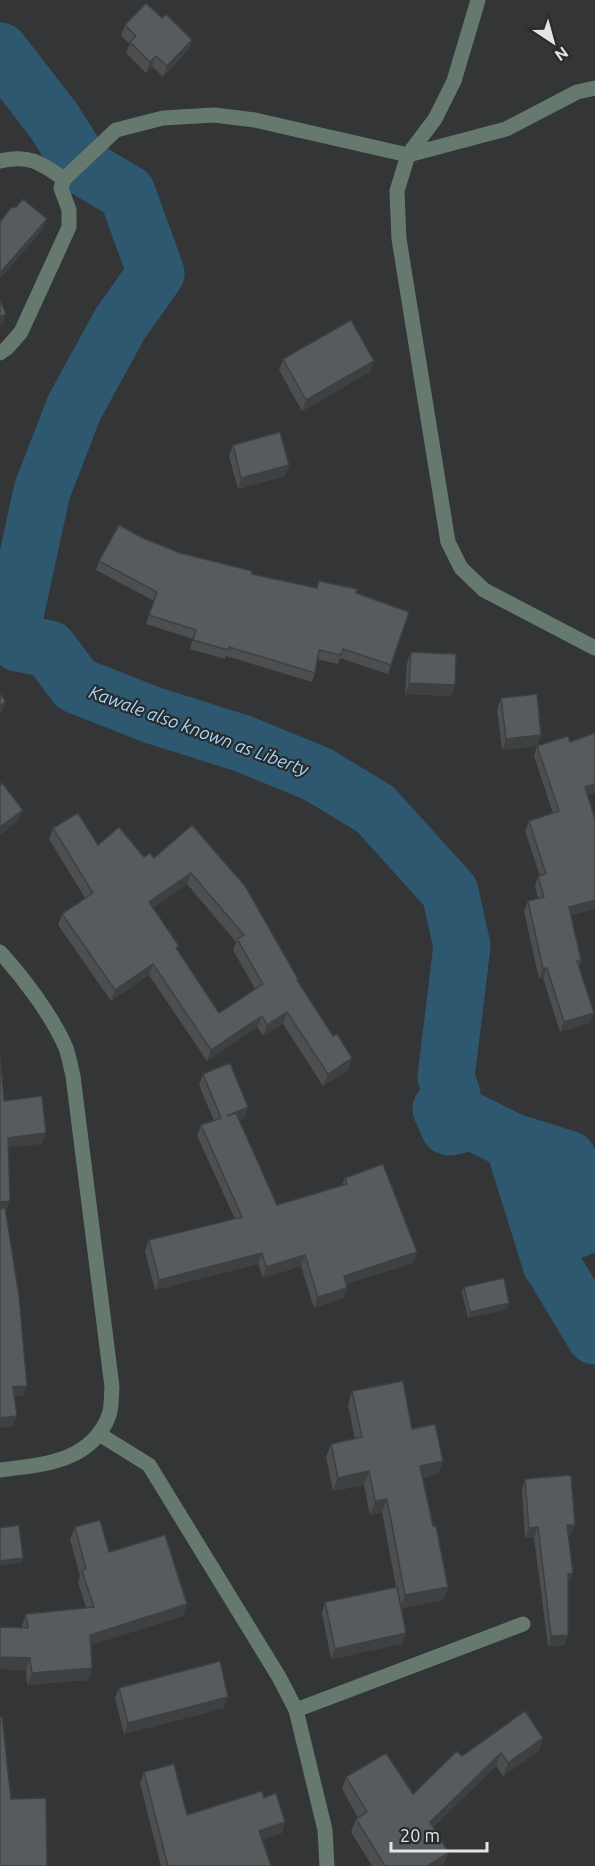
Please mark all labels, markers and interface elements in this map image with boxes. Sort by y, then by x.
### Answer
north arrow [523,12,583,72]
text: N [552,43,572,65]
water label: Kawale also known as Liberty [87,681,312,779]
scale bar [391,1815,487,1853]
text: 20 m [400,1825,440,1845]

